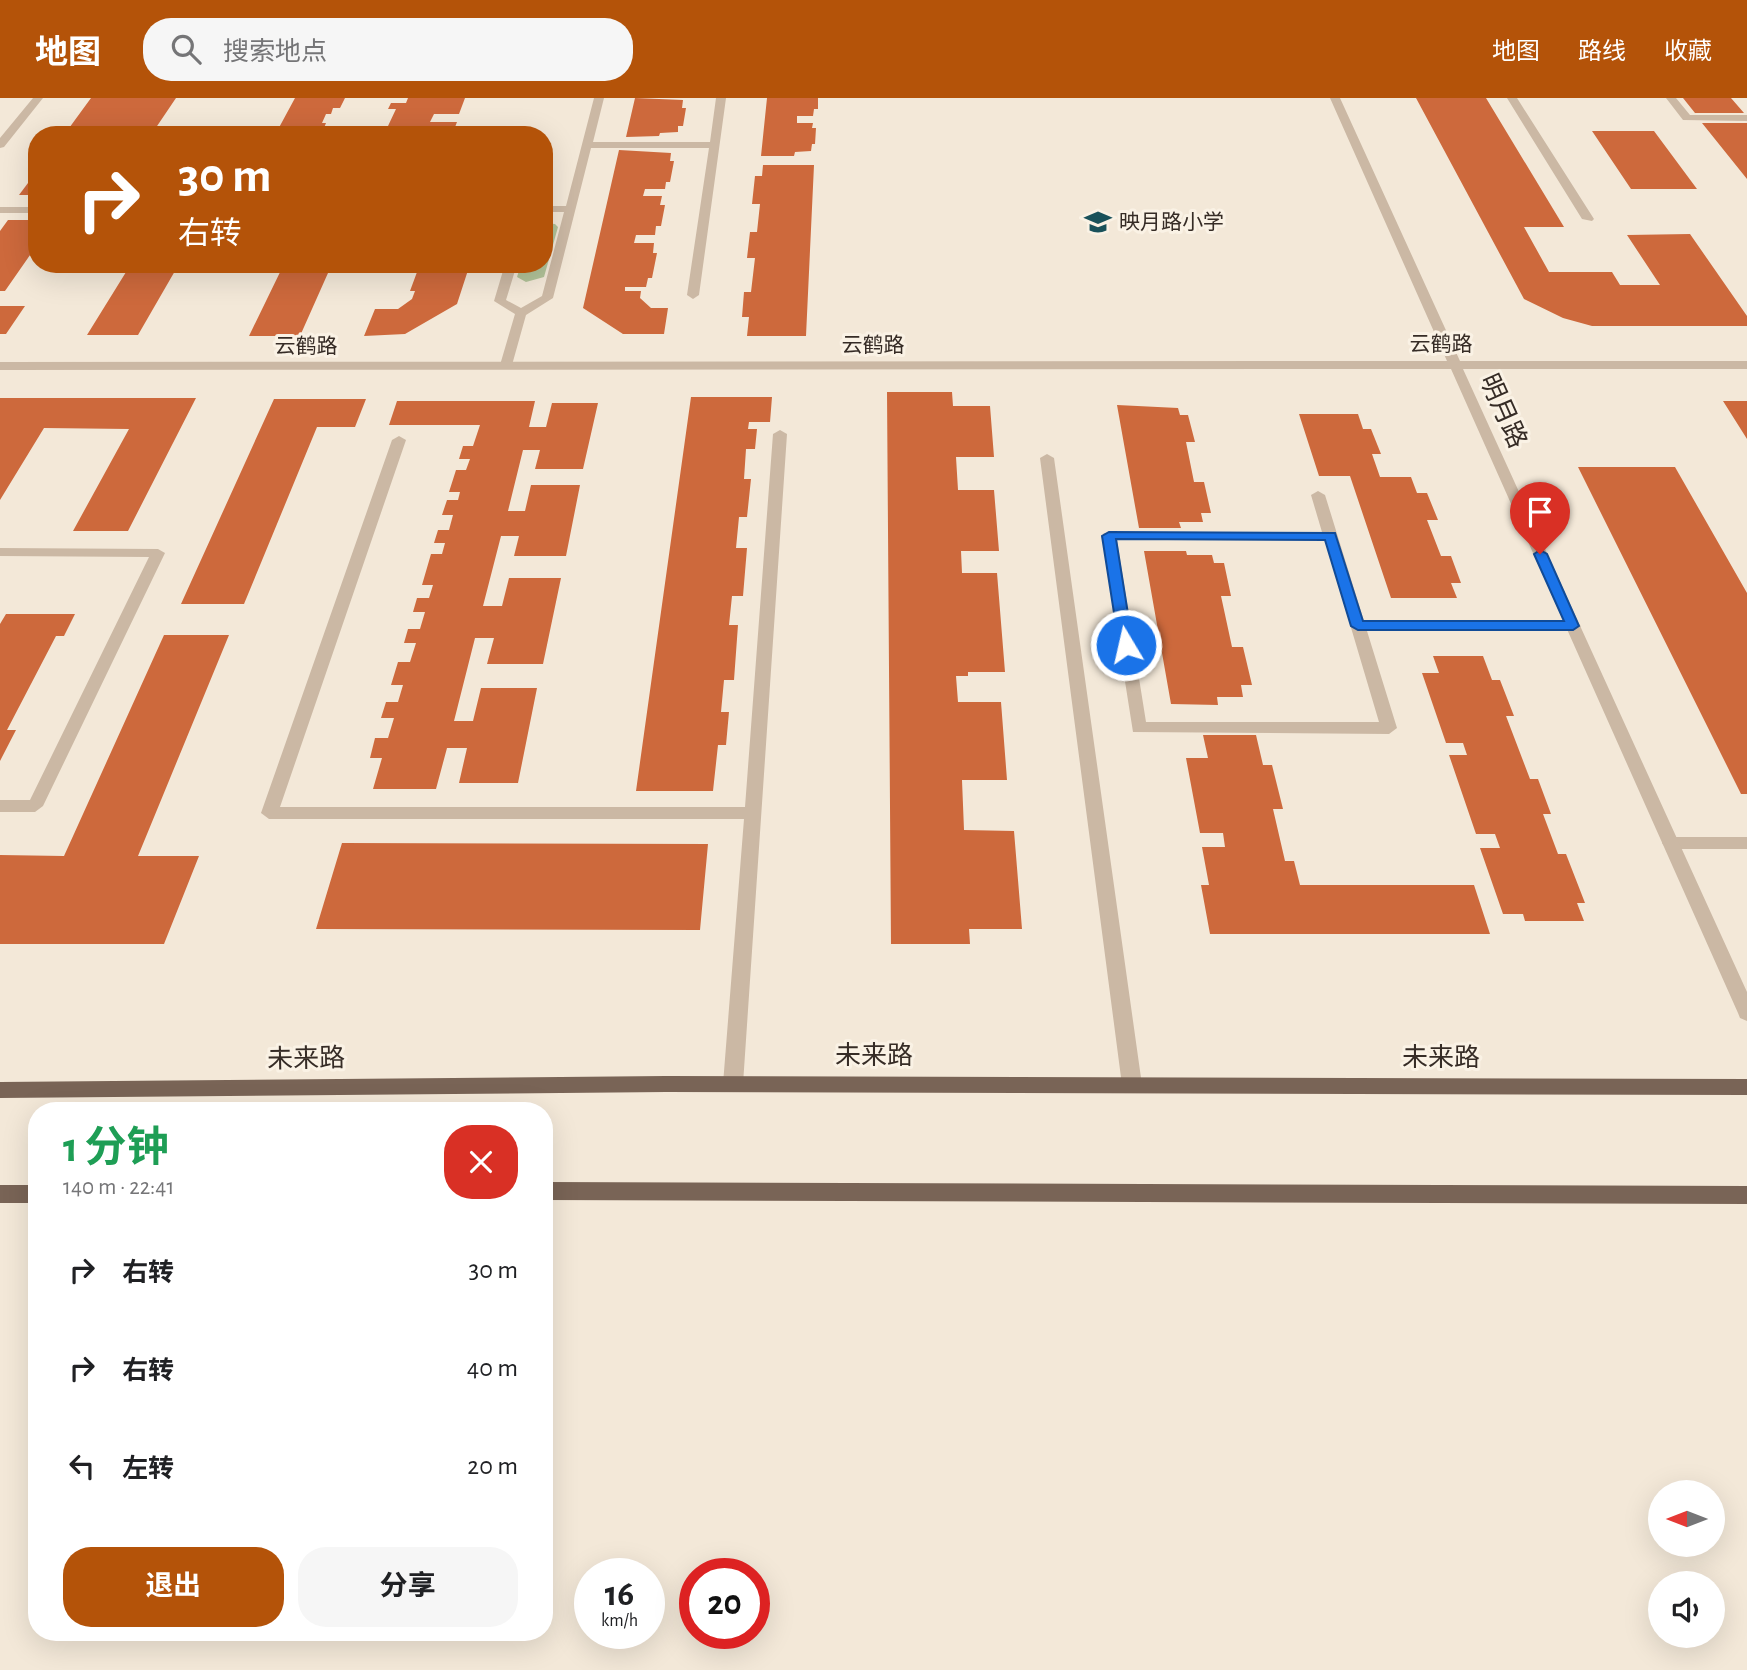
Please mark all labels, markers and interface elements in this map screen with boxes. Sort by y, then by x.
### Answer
search box [143,18,633,81]
icon: search [167,30,205,68]
text: 地图 [35,37,101,70]
text: 搜索地点 [223,39,327,65]
text: 地图 [1492,40,1540,64]
text: 路线 [1578,40,1626,64]
text: 收藏 [1664,40,1712,64]
text: 30 m [178,152,272,201]
icon: right [63,154,154,245]
school or university icon: 映月路小学 [1083,207,1113,237]
place label: 映月路小学 [1119,211,1224,233]
text: 右转 [178,218,242,250]
street label: 云鹤路 [1410,333,1473,355]
street label: 云鹤路 [842,334,905,356]
street label: 云鹤路 [275,335,338,357]
street label: 明月路 [1475,370,1532,452]
pin [1510,482,1570,554]
icon: arrive [1521,493,1559,531]
position arrow [1089,608,1163,682]
street label: 未来路 [835,1041,913,1069]
street label: 未来路 [267,1043,345,1073]
street label: 未来路 [1402,1043,1480,1071]
button: close [444,1125,518,1199]
text: 1 分钟 [63,1127,168,1169]
text: 140 m · 22:41 [63,1176,174,1199]
icon: right [63,1251,101,1289]
text: 30 m [468,1257,518,1283]
text: 右转 [122,1260,174,1286]
icon: right [63,1349,101,1387]
text: 40 m [467,1355,518,1381]
text: 右转 [122,1358,174,1384]
icon: left [63,1447,101,1485]
text: 20 m [467,1453,518,1479]
text: 左转 [122,1456,174,1482]
north arrow [1648,1480,1726,1558]
map controls [1648,1480,1725,1648]
button: 退出 [63,1547,284,1627]
button: 分享 [298,1547,518,1627]
speed limit sign: 20 [679,1558,770,1649]
button: sound [1648,1571,1725,1648]
text: 16 [605,1577,634,1612]
text: km/h [601,1612,638,1630]

